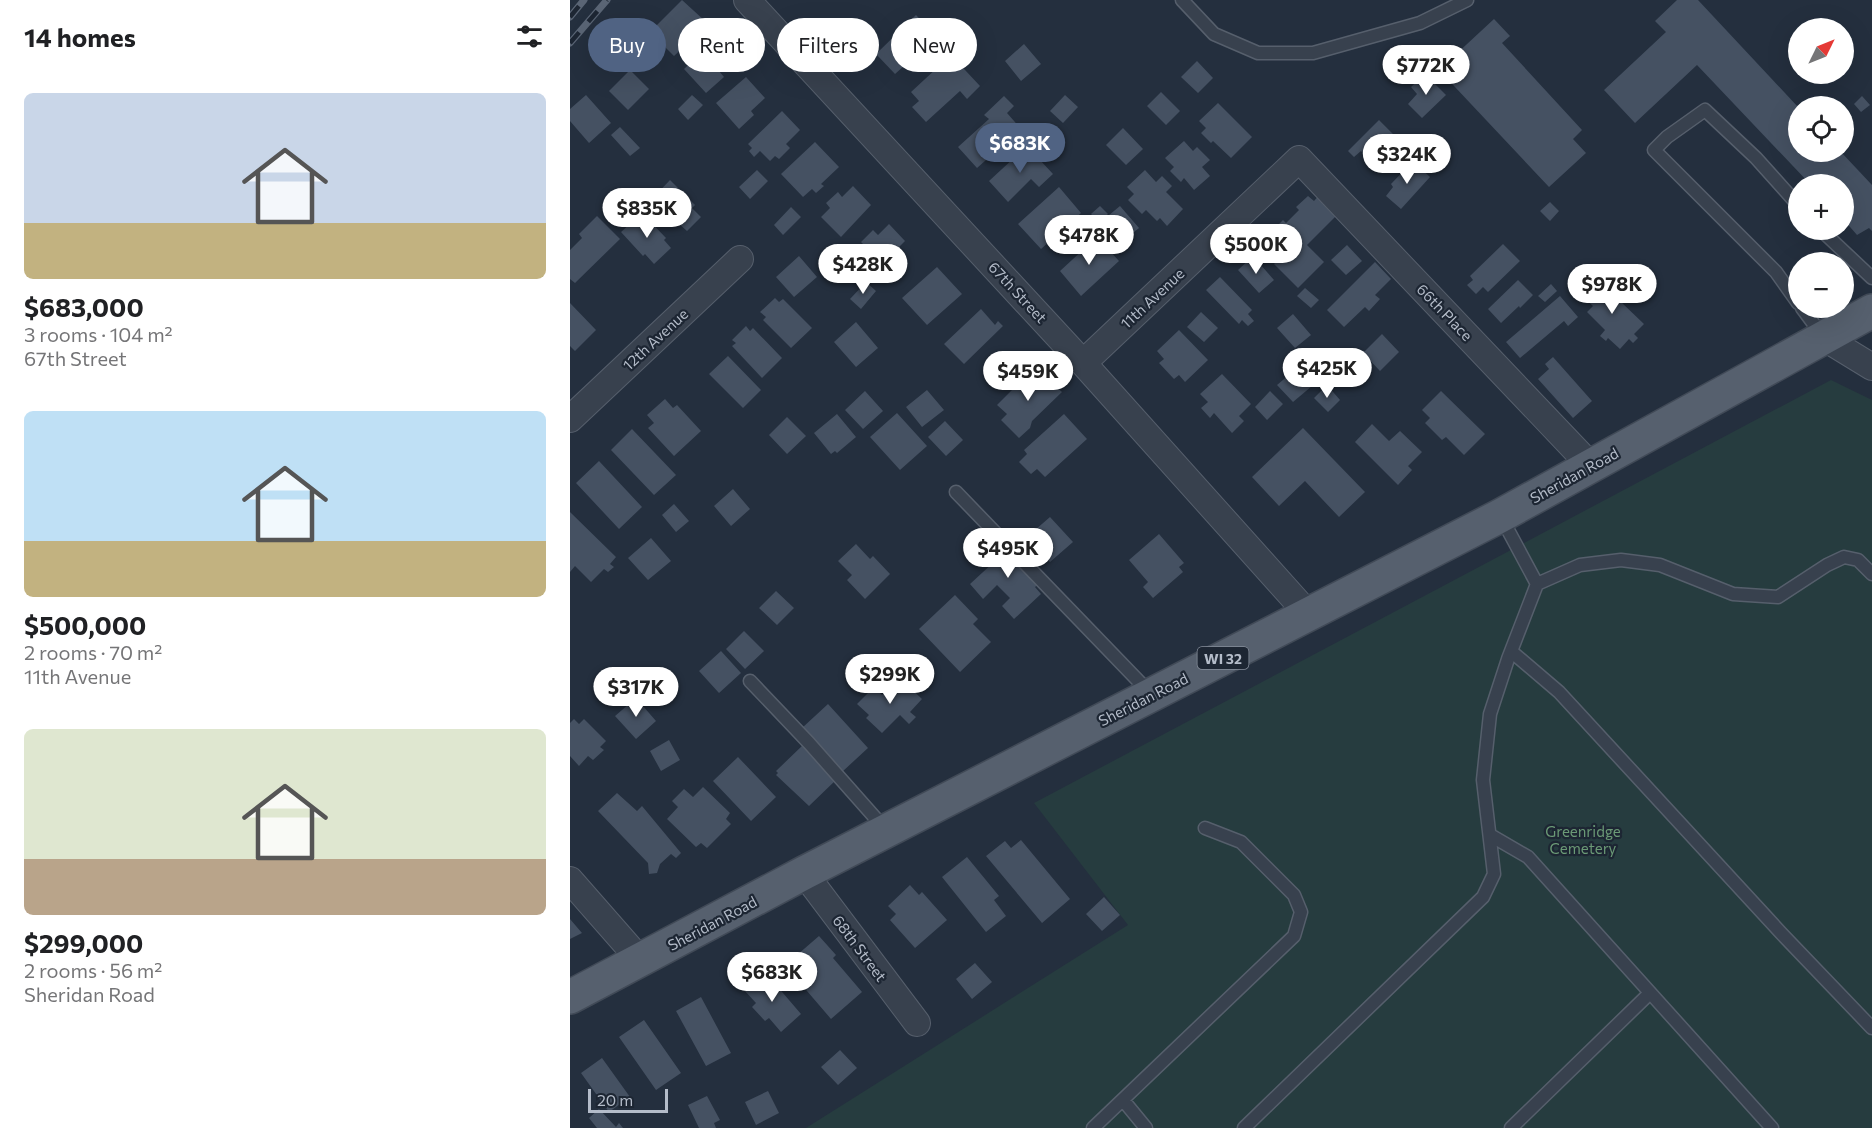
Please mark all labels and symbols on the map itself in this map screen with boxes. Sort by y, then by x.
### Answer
north arrow [1788,18,1854,84]
pin: $772K [1384,45,1468,96]
pin: $683K [978,123,1062,174]
pin: $324K [1365,134,1449,185]
pin: $835K [605,188,689,239]
pin: $478K [1047,215,1131,266]
pin: $500K [1214,224,1298,275]
pin: $428K [821,244,905,295]
street label: 67th Street [985,258,1051,326]
street label: 11th Avenue [1116,264,1188,332]
pin: $978K [1570,264,1654,315]
street label: 66th Place [1413,280,1477,344]
street label: 12th Avenue [619,304,691,374]
pin: $425K [1285,348,1369,399]
pin: $459K [986,351,1070,402]
street label: Sheridan Road [1527,443,1621,507]
pin: $495K [966,528,1050,579]
road number: WI 32 [1198,647,1248,669]
pin: $299K [848,654,932,705]
pin: $317K [594,667,678,718]
street label: Sheridan Road [1095,669,1191,729]
park label: Greenridge Cemetery [1545,822,1621,857]
street label: Sheridan Road [664,892,760,954]
street label: 68th Street [829,911,891,985]
pin: $683K [730,952,814,1003]
scale bar [588,1086,668,1114]

